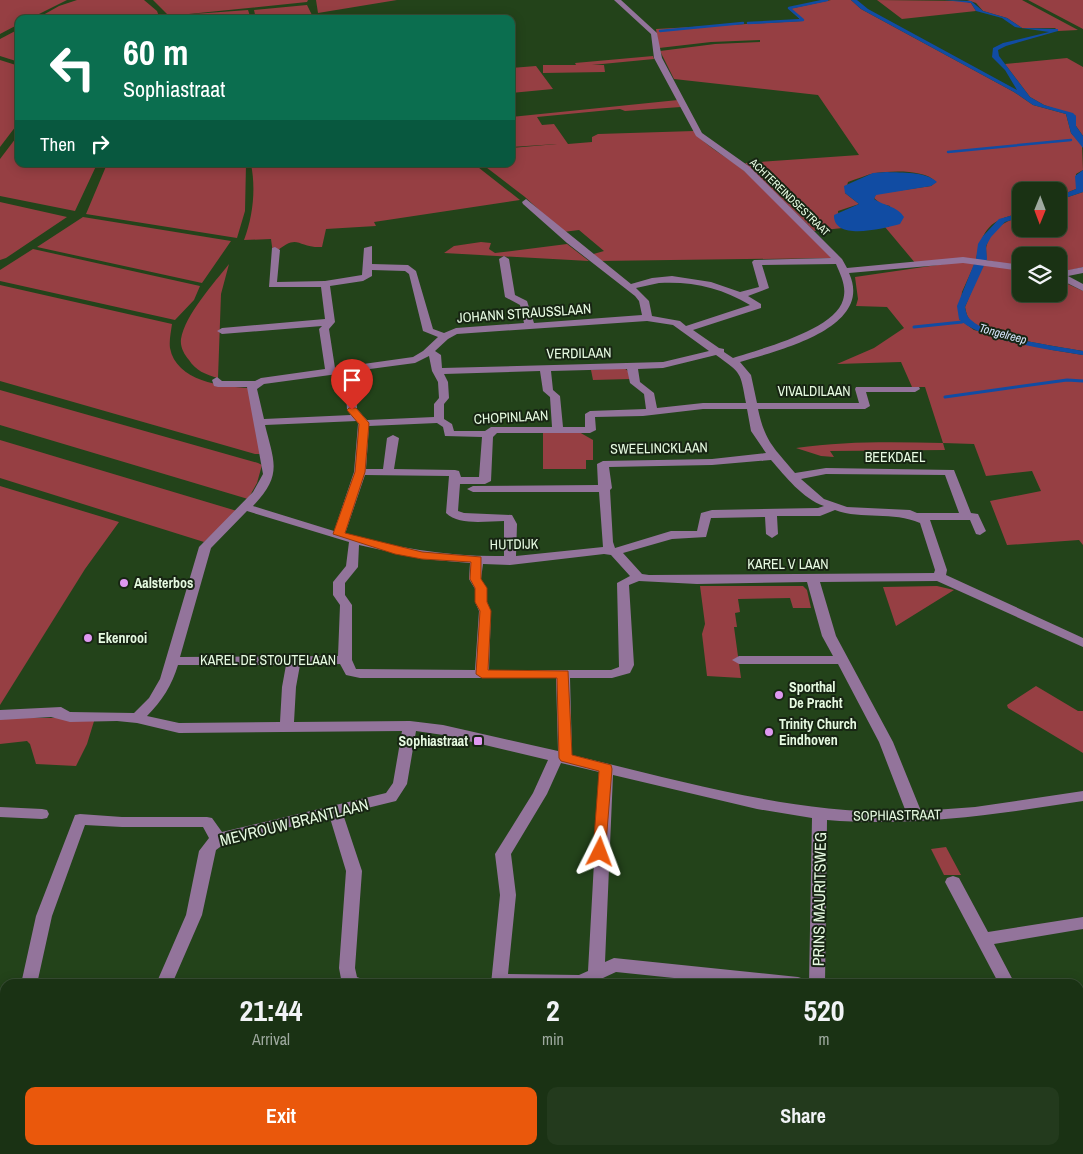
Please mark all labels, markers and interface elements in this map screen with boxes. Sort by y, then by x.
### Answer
text: 60 m [123,29,188,76]
icon: left [40,35,105,100]
text: Sophiastraat [123,74,225,104]
icon: right [86,130,114,158]
text: Then [40,131,76,157]
street label: ACHTEREINDSESTRAAT [746,155,833,239]
north arrow [1012,182,1068,238]
map controls [1012,182,1067,302]
button: layers [1012,247,1067,302]
street label: JOHANN STRAUSSLAAN [456,299,592,327]
water label: Tongelreep [978,320,1029,348]
street label: VERDILAAN [546,343,612,363]
pin [331,359,373,410]
icon: arrive [338,366,366,394]
street label: VIVALDILAAN [777,382,851,400]
street label: CHOPINLAAN [473,406,549,428]
street label: SWEELINCKLAAN [610,438,708,458]
street label: BEEKDAEL [865,448,926,466]
street label: HUTDIJK [490,535,539,553]
street label: KAREL V LAAN [747,555,829,573]
place label: Aalsterbos [134,574,193,592]
marker: Aalsterbos [118,577,130,589]
place label: Ekenrooi [98,629,147,647]
marker: Ekenrooi [82,632,94,644]
street label: KAREL DE STOUTELAAN [200,651,336,669]
place label: Sporthal De Pracht [789,678,843,712]
marker: Sporthal De Pracht [773,689,785,701]
place label: Trinity Church Eindhoven [779,715,857,749]
marker: Trinity Church Eindhoven [763,726,775,738]
place label: Sophiastraat [398,732,468,750]
marker: Sophiastraat [472,735,484,747]
street label: MEVROUW BRANTLAAN [217,793,371,851]
street label: SOPHIASTRAAT [853,805,941,825]
position arrow [573,825,625,877]
street label: PRINS MAURITSWEG [807,832,831,966]
text: 21:44 [240,990,302,1030]
text: 2 [546,990,560,1030]
text: 520 [803,990,844,1030]
text: Arrival [252,1028,290,1050]
text: min [542,1028,564,1050]
text: m [818,1028,829,1050]
button: Exit [25,1087,537,1145]
button: Share [547,1087,1059,1145]

